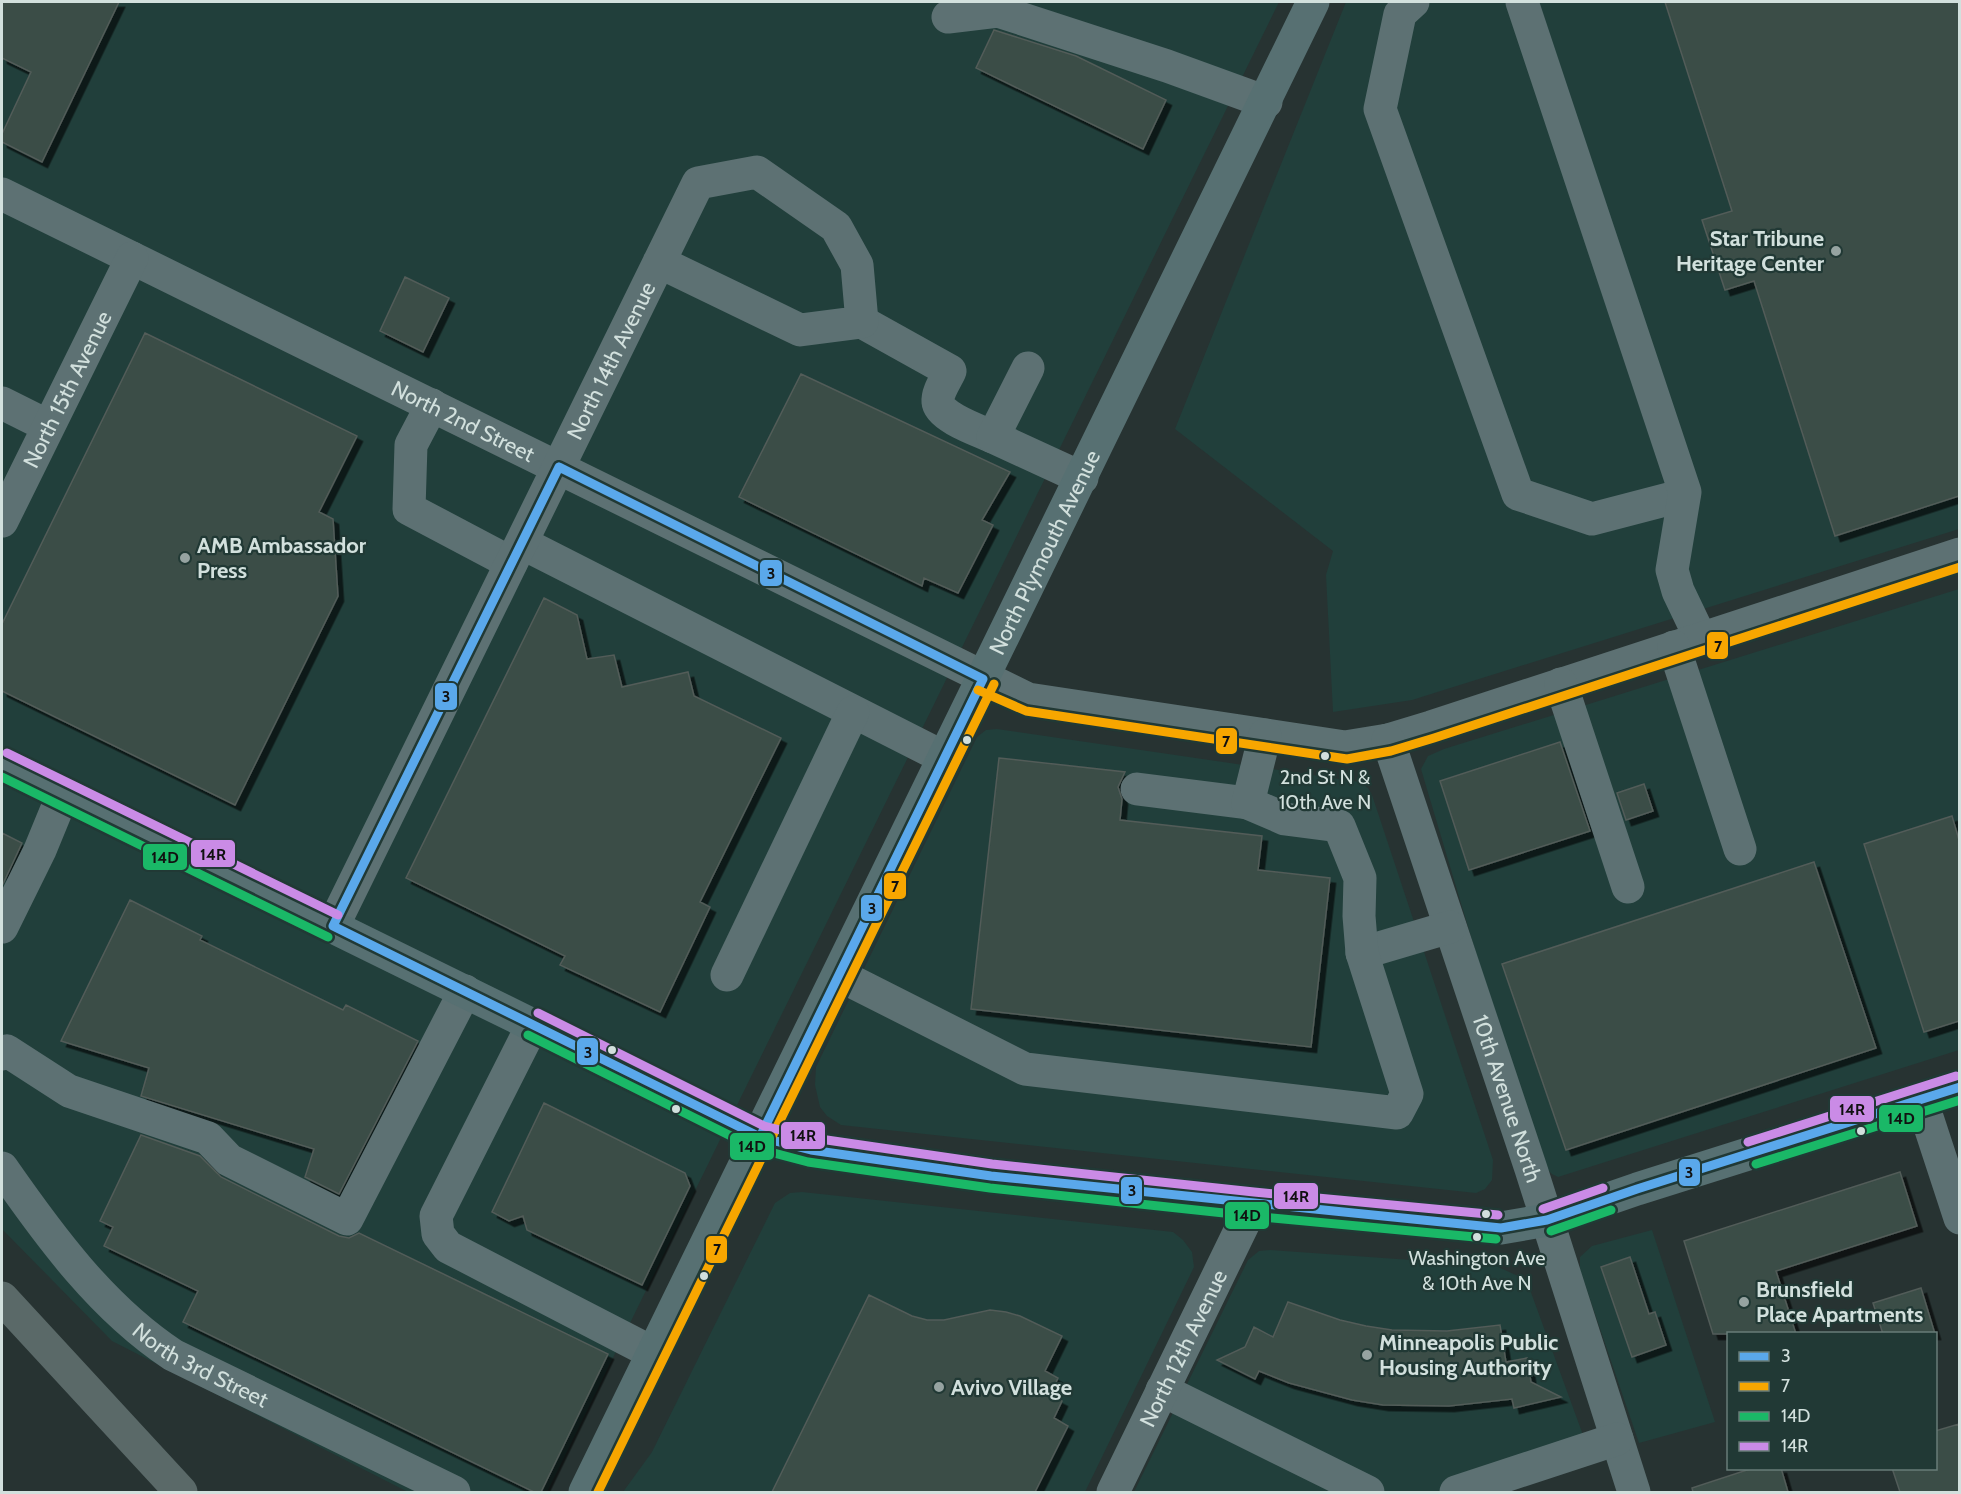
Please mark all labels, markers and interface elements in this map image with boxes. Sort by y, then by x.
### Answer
place label: Star Tribune Heritage Center [1676,225,1825,277]
marker: Star Tribune Heritage Center [1829,244,1843,258]
street label: North 14th Avenue [561,277,661,444]
street label: North 15th Avenue [17,306,117,472]
street label: North 2nd Street [387,374,540,468]
street label: North Plymouth Avenue [983,445,1106,659]
place label: AMB Ambassador Press [197,532,367,584]
marker: AMB Ambassador Press [178,551,192,565]
line badge: 3 [759,559,783,587]
text: 3 [767,564,775,583]
line badge: 7 [1706,631,1729,660]
text: 7 [1714,637,1723,656]
line badge: 3 [434,682,458,711]
text: 3 [442,687,450,706]
line badge: 7 [1215,727,1238,755]
text: 7 [1222,732,1231,751]
unlabelled marker [961,734,973,746]
marker: 2nd St N & 10th Ave N [1319,750,1331,762]
place label: 2nd St N & 10th Ave N [1279,765,1371,814]
line badge: 14R [190,839,236,868]
line badge: 14D [142,843,188,871]
text: 14R [200,845,226,864]
text: 14D [151,848,179,867]
line badge: 7 [883,872,907,900]
text: 7 [891,877,900,896]
line badge: 3 [860,894,883,922]
text: 3 [868,899,876,918]
street label: 10th Avenue North [1467,1011,1548,1186]
line badge: 3 [576,1037,599,1066]
text: 3 [584,1043,592,1062]
unlabelled marker [606,1044,618,1056]
line badge: 14R [1829,1095,1875,1123]
text: 14R [1839,1100,1865,1119]
unlabelled marker [670,1103,682,1115]
line badge: 14D [1878,1104,1924,1133]
text: 14D [1887,1109,1915,1128]
line badge: 14R [780,1121,826,1150]
unlabelled marker [1855,1125,1867,1137]
text: 14R [790,1126,816,1145]
line badge: 14D [729,1132,775,1161]
text: 14D [738,1137,766,1156]
line badge: 3 [1678,1158,1701,1187]
text: 3 [1685,1163,1693,1182]
line badge: 3 [1120,1176,1143,1205]
text: 3 [1128,1181,1136,1200]
line badge: 14R [1273,1182,1319,1210]
text: 14R [1283,1187,1309,1206]
line badge: 14D [1224,1201,1270,1230]
text: 14D [1233,1206,1261,1225]
unlabelled marker [1480,1208,1492,1220]
marker: Washington Ave & 10th Ave N [1471,1231,1483,1243]
line badge: 7 [705,1235,728,1264]
text: 7 [713,1240,722,1259]
place label: Washington Ave & 10th Ave N [1408,1246,1546,1295]
street label: North 12th Avenue [1133,1265,1233,1431]
unlabelled marker [698,1270,710,1282]
place label: Brunsfield Place Apartments [1756,1276,1923,1328]
marker: Brunsfield Place Apartments [1737,1295,1751,1309]
street label: North 3rd Street [127,1317,273,1413]
place label: Minneapolis Public Housing Authority [1379,1329,1558,1381]
legend [1727,1332,1937,1470]
text: 3 [1781,1345,1791,1367]
marker: Minneapolis Public Housing Authority [1360,1348,1374,1362]
place label: Avivo Village [951,1374,1072,1401]
text: 7 [1781,1375,1790,1397]
marker: Avivo Village [932,1380,946,1394]
text: 14D [1781,1405,1810,1427]
text: 14R [1781,1435,1808,1457]

